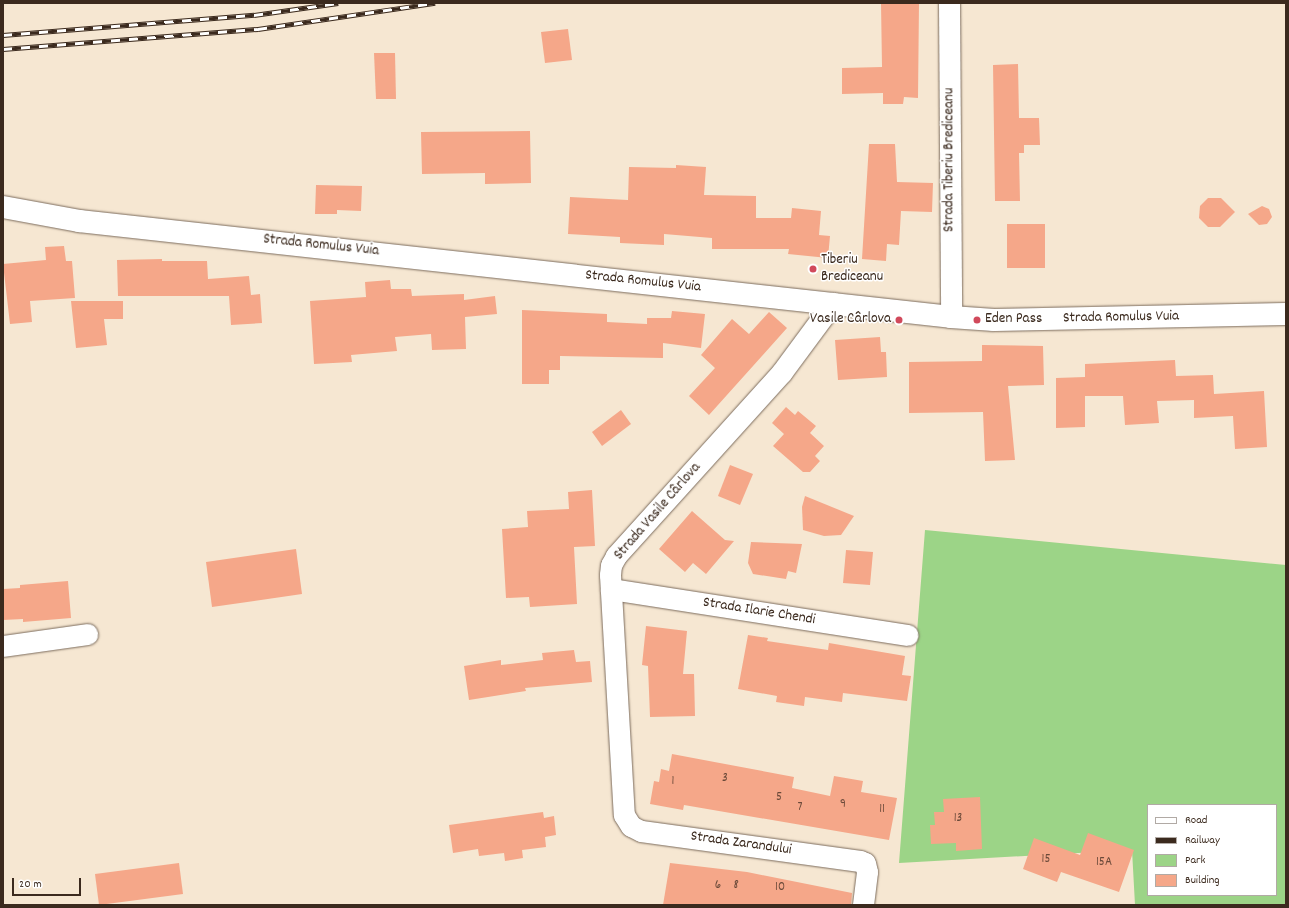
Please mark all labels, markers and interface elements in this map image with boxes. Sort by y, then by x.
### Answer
street label: Strada Tiberiu Brediceanu [941,88,959,232]
street label: Strada Romulus Vuia [262,231,380,261]
place label: Tiberiu Brediceanu [821,251,883,286]
marker: Tiberiu Brediceanu [808,264,818,274]
street label: Strada Romulus Vuia [584,267,702,297]
street label: Strada Romulus Vuia [1063,308,1179,328]
place label: Vasile Cârlova [810,311,891,329]
place label: Eden Pass [985,311,1042,329]
marker: Vasile Cârlova [894,315,904,325]
marker: Eden Pass [972,315,982,325]
street label: Strada Vasile Cârlova [611,460,705,564]
street label: Strada Ilarie Chendi [702,594,816,630]
house number: 3 [722,771,728,787]
house number: 1 [672,774,674,790]
house number: 5 [776,790,782,806]
house number: 9 [840,797,846,813]
house number: 7 [798,800,802,816]
house number: 11 [879,802,885,818]
legend [1147,804,1277,896]
house number: 13 [954,811,962,827]
text: Road [1185,812,1207,829]
street label: Strada Zarandului [689,828,793,860]
text: Railway [1185,832,1220,849]
house number: 15 [1042,852,1050,868]
text: Park [1185,852,1205,869]
house number: 15A [1096,855,1112,871]
scale bar [14,870,83,896]
text: Building [1185,872,1220,889]
text: 20 m [19,876,42,893]
house number: 6 [715,878,721,894]
house number: 8 [733,878,739,894]
house number: 10 [775,880,785,896]

